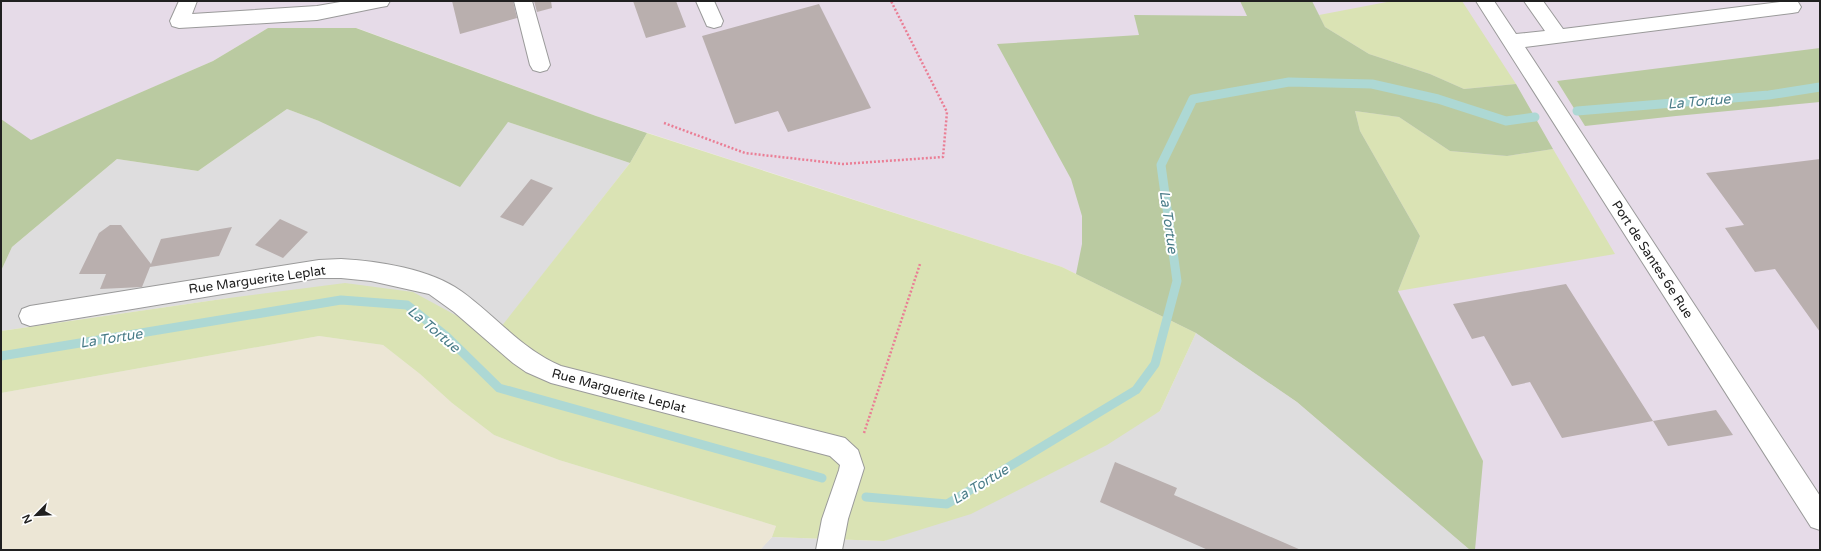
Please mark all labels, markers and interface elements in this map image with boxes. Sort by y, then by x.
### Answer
water label: La Tortue [1667,90,1732,113]
water label: La Tortue [1156,190,1181,255]
street label: Port de Santes 6e Rue [1608,198,1696,321]
street label: Rue Marguerite Leplat [188,262,327,298]
water label: La Tortue [404,303,464,357]
water label: La Tortue [79,325,145,352]
street label: Rue Marguerite Leplat [550,365,688,417]
water label: La Tortue [949,460,1013,508]
north arrow [16,495,56,535]
text: N [20,512,35,526]

